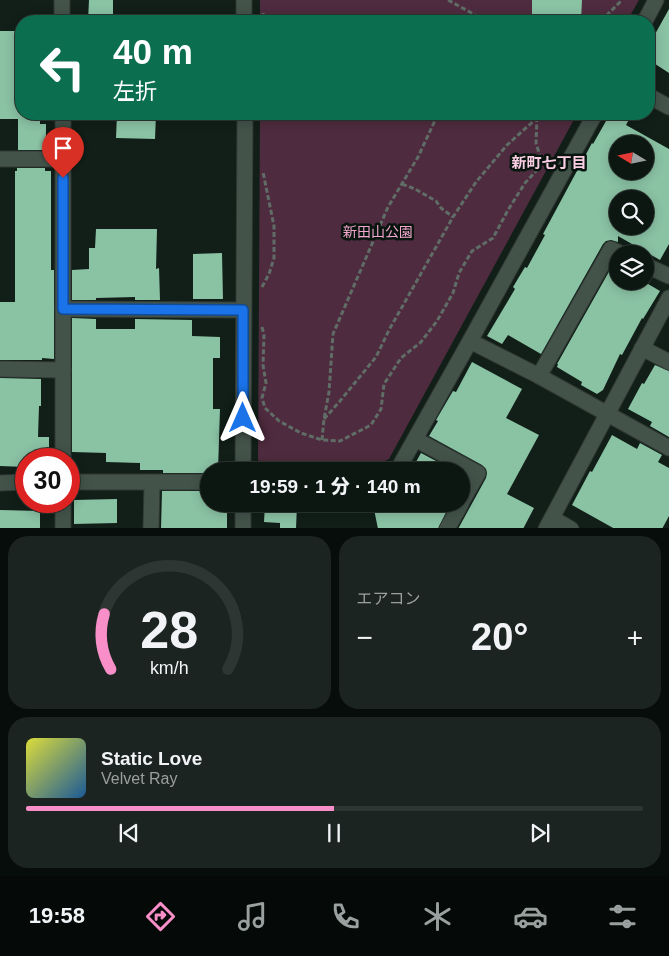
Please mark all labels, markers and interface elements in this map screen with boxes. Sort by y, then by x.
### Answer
text: 40 m [113,32,193,71]
icon: left [30,35,95,100]
text: 左折 [113,79,157,104]
pin [42,127,84,178]
icon: arrive [49,134,77,162]
north arrow [609,135,654,180]
map controls [609,135,654,290]
district label: 新町七丁目 [511,154,587,171]
button: search [609,190,654,235]
park label: 新田山公園 [343,224,413,240]
button: layers [609,245,654,290]
position arrow [216,391,268,443]
speed limit sign: 30 [15,448,80,513]
text: 19:59 · 1 分 · 140 m [249,476,421,497]
text: エアコン [357,590,421,607]
text: 28 [140,601,198,659]
text: 20° [471,616,528,658]
text: − [357,622,373,653]
text: + [627,622,643,653]
text: km/h [150,658,189,678]
text: Static Love [101,748,202,769]
text: Velvet Ray [101,770,177,787]
icon: previous [115,819,143,847]
icon: pause [320,819,348,847]
icon: next [526,819,554,847]
icon: directions [143,899,178,934]
icon: music [235,899,270,934]
icon: phone [328,899,363,934]
icon: climate [420,899,455,934]
icon: car [513,899,548,934]
icon: filters [605,899,640,934]
text: 19:58 [29,903,85,928]

